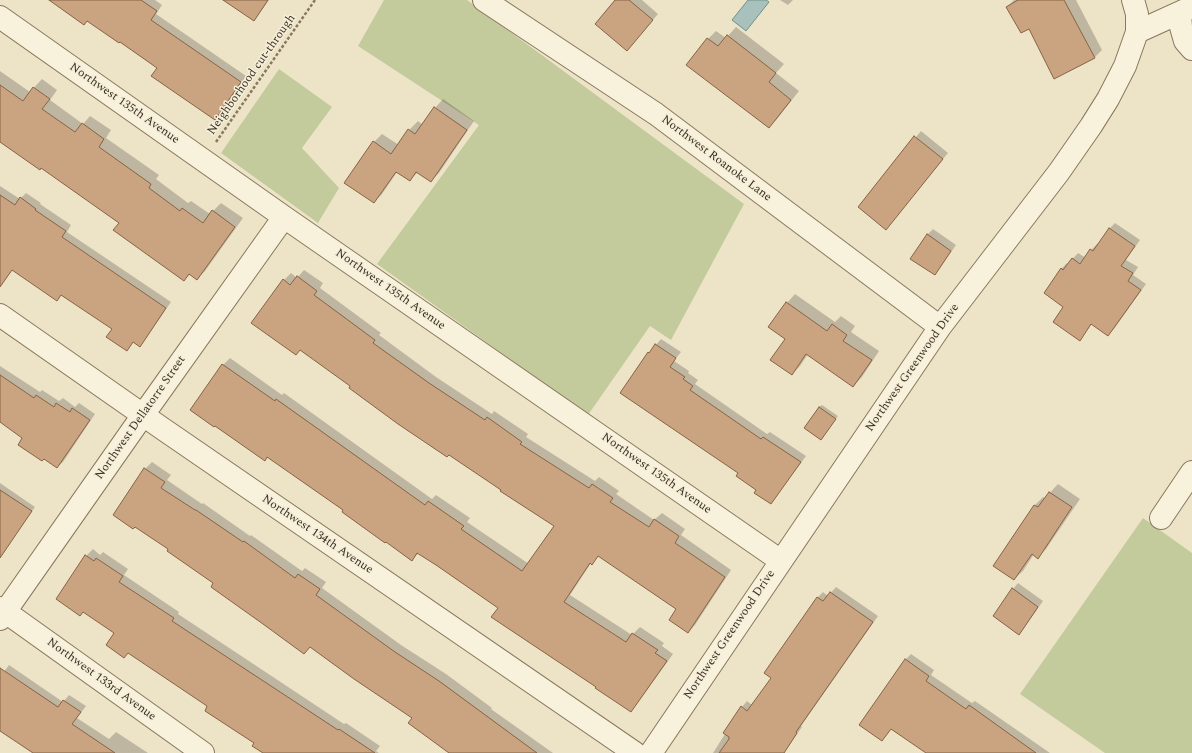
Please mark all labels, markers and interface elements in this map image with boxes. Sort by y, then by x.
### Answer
street label: Neighborhood cut-through [205,12,299,138]
street label: Northwest 135th Avenue [66,61,182,147]
street label: Northwest Roanoke Lane [658,113,774,205]
street label: Northwest 135th Avenue [332,247,448,333]
street label: Northwest Greenwood Drive [863,301,963,435]
street label: Northwest Dellatorre Street [93,353,189,483]
street label: Northwest 135th Avenue [598,431,714,517]
street label: Northwest 134th Avenue [259,492,375,578]
street label: Northwest Greenwood Drive [681,568,779,702]
street label: Northwest 133rd Avenue [44,636,158,724]

